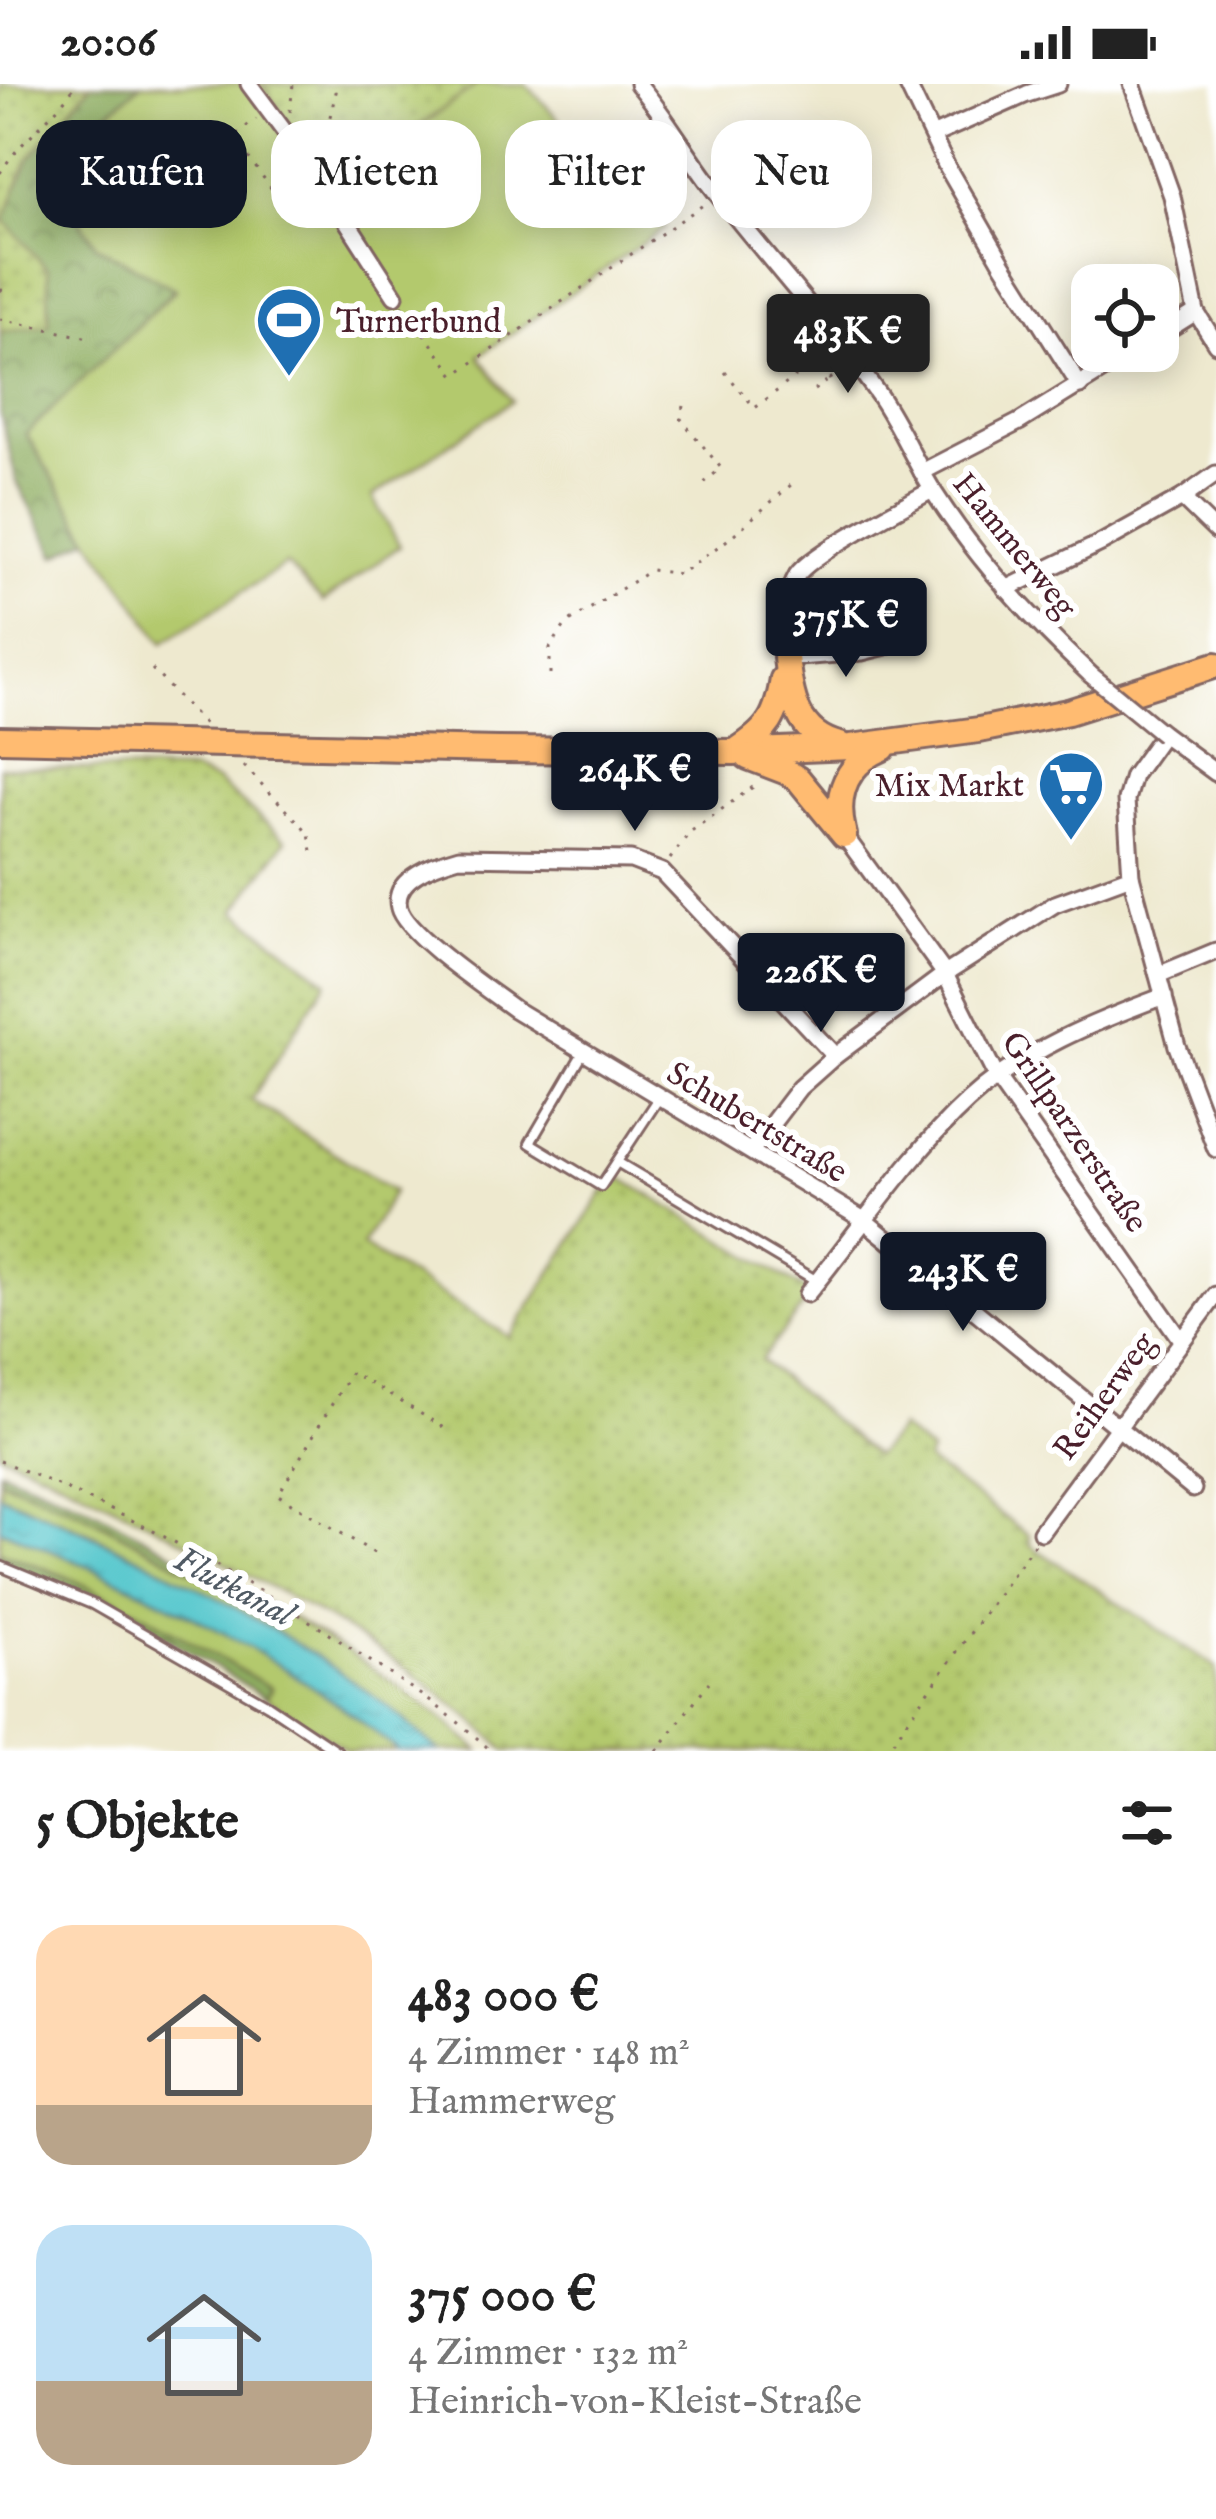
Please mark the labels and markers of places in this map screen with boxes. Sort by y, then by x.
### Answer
sports icon: Turnerbund [254,285,324,379]
pin: 483K € [750,294,946,396]
place label: Turnerbund [336,302,501,344]
pin: 375K € [748,578,944,680]
pin: 264K € [537,732,733,834]
supermarket icon: Mix Markt [1036,749,1106,843]
place label: Mix Markt [875,766,1024,808]
pin: 226K € [723,933,919,1035]
pin: 243K € [865,1232,1061,1334]

